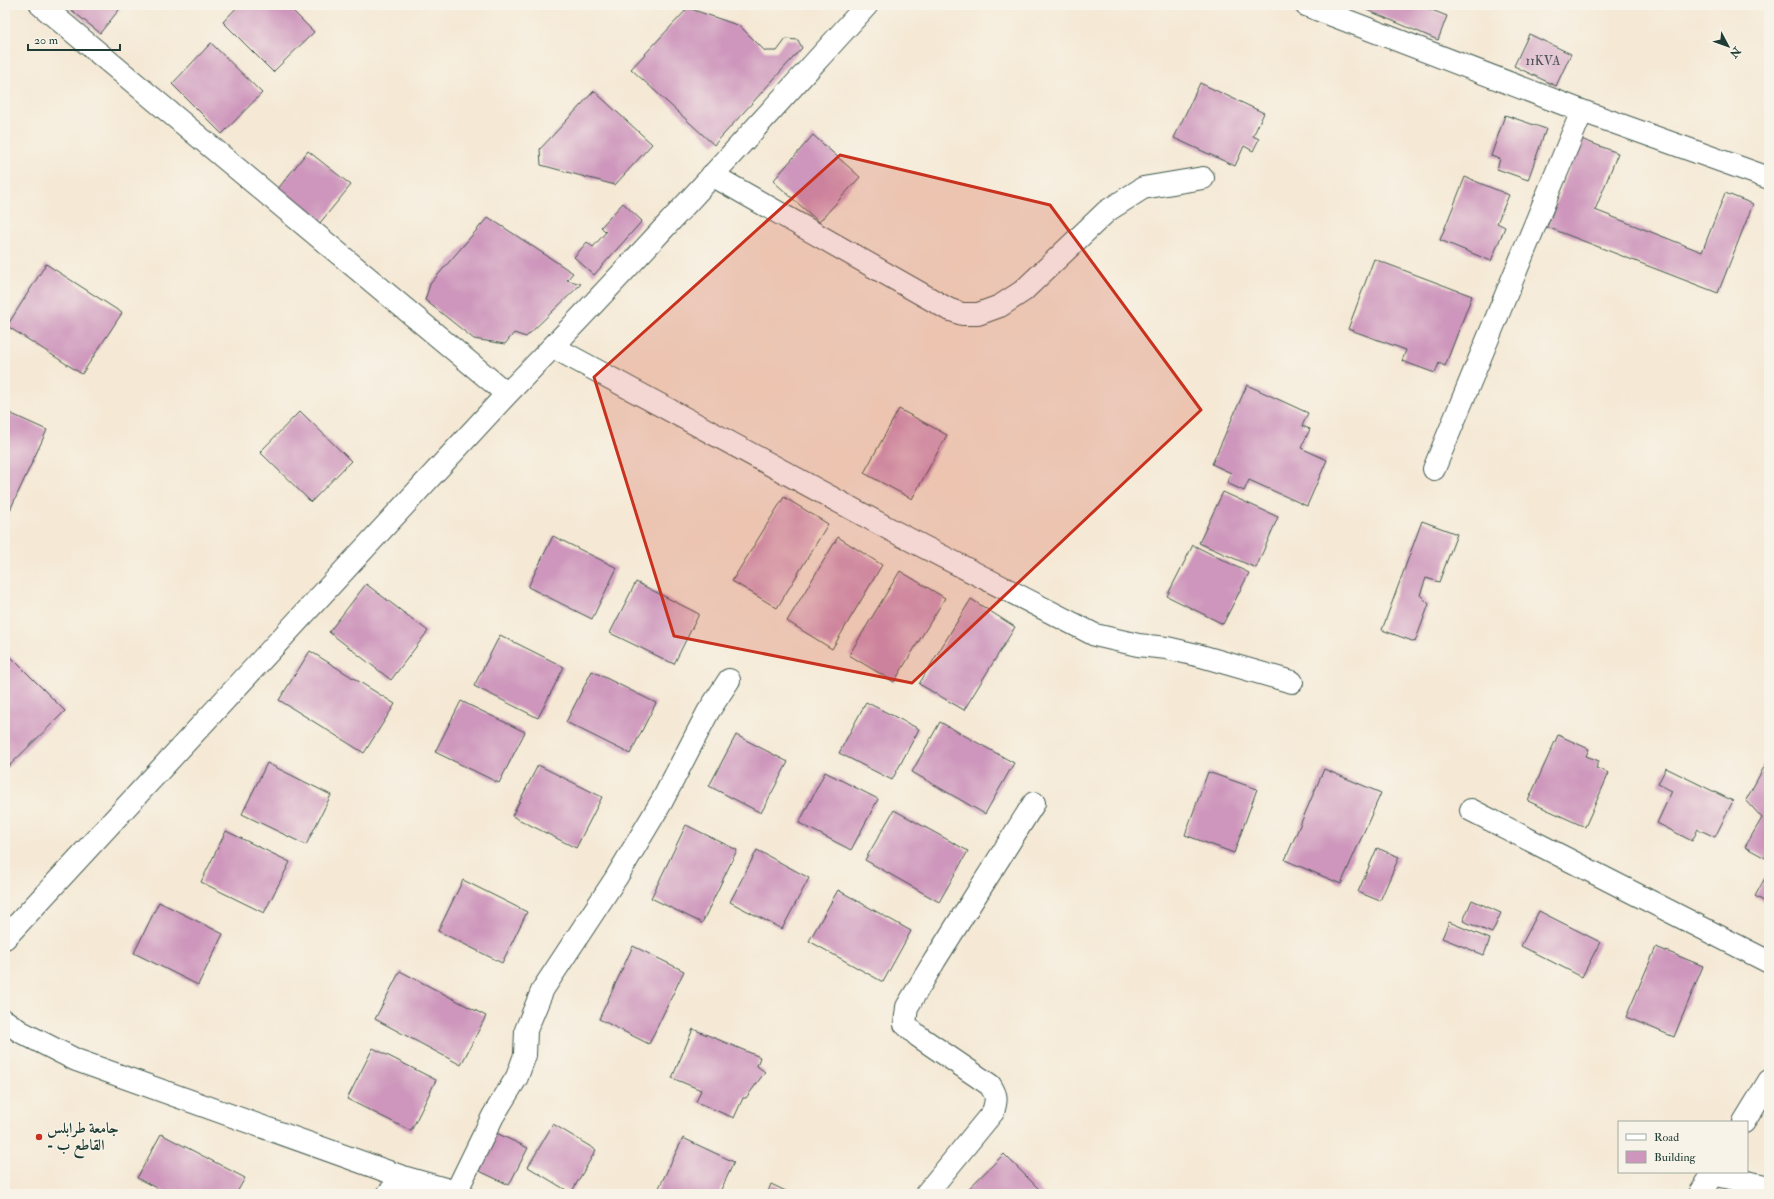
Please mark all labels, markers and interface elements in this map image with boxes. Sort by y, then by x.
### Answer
scale bar [28,26,120,52]
north arrow [1708,26,1748,66]
text: 20 m [34,33,59,48]
text: N [1726,43,1744,61]
house number: 11KVA [1526,53,1561,69]
place label: جامعة طرابلس - القاطع ب [47,1119,119,1159]
legend [1618,1121,1748,1173]
text: Road [1654,1130,1679,1145]
marker: جامعة طرابلس - القاطع ب [34,1132,44,1142]
text: Building [1654,1150,1697,1165]

